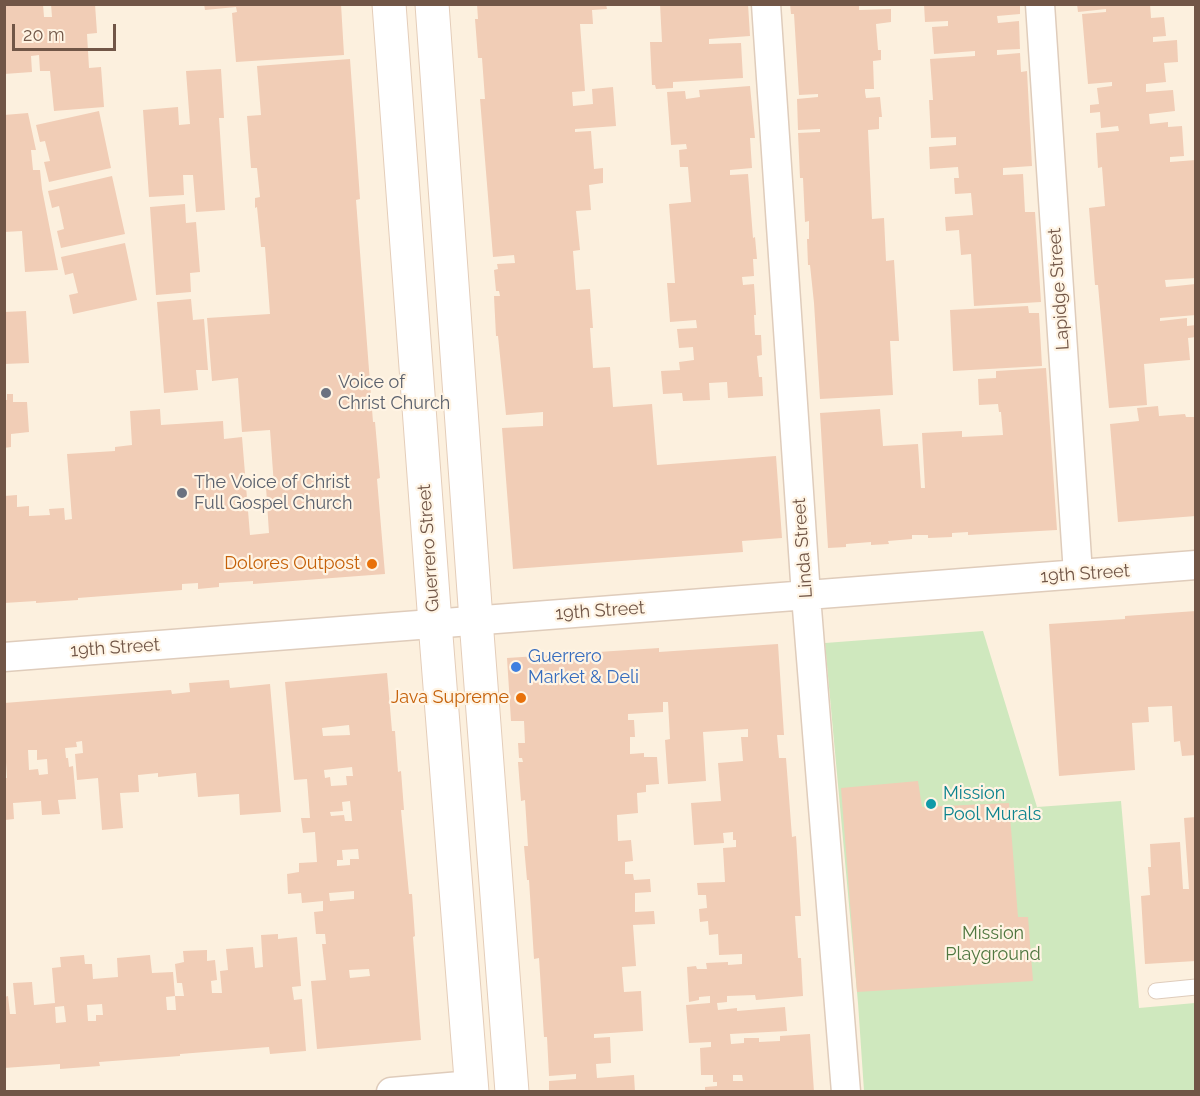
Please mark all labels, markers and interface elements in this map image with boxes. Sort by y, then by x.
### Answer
scale bar [15,12,118,50]
text: 20 m [23,24,65,45]
street label: Lapidge Street [1044,227,1074,351]
place label: Voice of Christ Church [338,372,450,415]
marker: Voice of Christ Church [319,386,333,400]
place label: The Voice of Christ Full Gospel Church [194,472,352,514]
street label: Guerrero Street [414,483,444,613]
marker: The Voice of Christ Full Gospel Church [175,486,189,500]
street label: Linda Street [789,497,817,599]
place label: Dolores Outpost [224,553,360,575]
marker: Dolores Outpost [365,557,379,571]
street label: 19th Street [1040,560,1130,588]
street label: 19th Street [555,597,645,625]
street label: 19th Street [70,634,160,662]
place label: Guerrero Market & Deli [528,646,639,688]
marker: Guerrero Market & Deli [509,660,523,674]
place label: Java Supreme [391,687,509,709]
marker: Java Supreme [514,691,528,705]
place label: Mission Pool Murals [943,783,1041,826]
marker: Mission Pool Murals [924,797,938,811]
park label: Mission Playground [945,923,1041,966]

